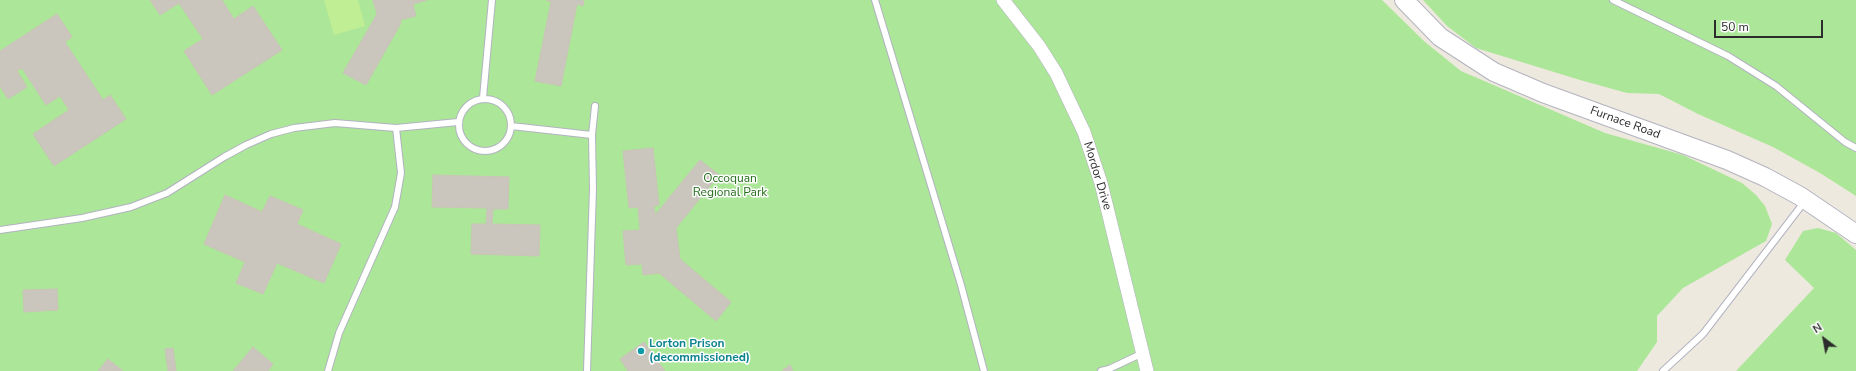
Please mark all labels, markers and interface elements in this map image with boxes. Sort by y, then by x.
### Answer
scale bar [1716,12,1825,38]
text: 50 m [1721,19,1749,35]
street label: Furnace Road [1588,104,1662,142]
street label: Mordor Drive [1080,140,1114,212]
park label: Occoquan Regional Park [693,172,767,200]
north arrow [1804,319,1844,359]
text: N [1810,320,1825,337]
place label: Lorton Prison (decommissioned) [649,337,750,365]
marker: Lorton Prison (decommissioned) [636,346,646,356]

